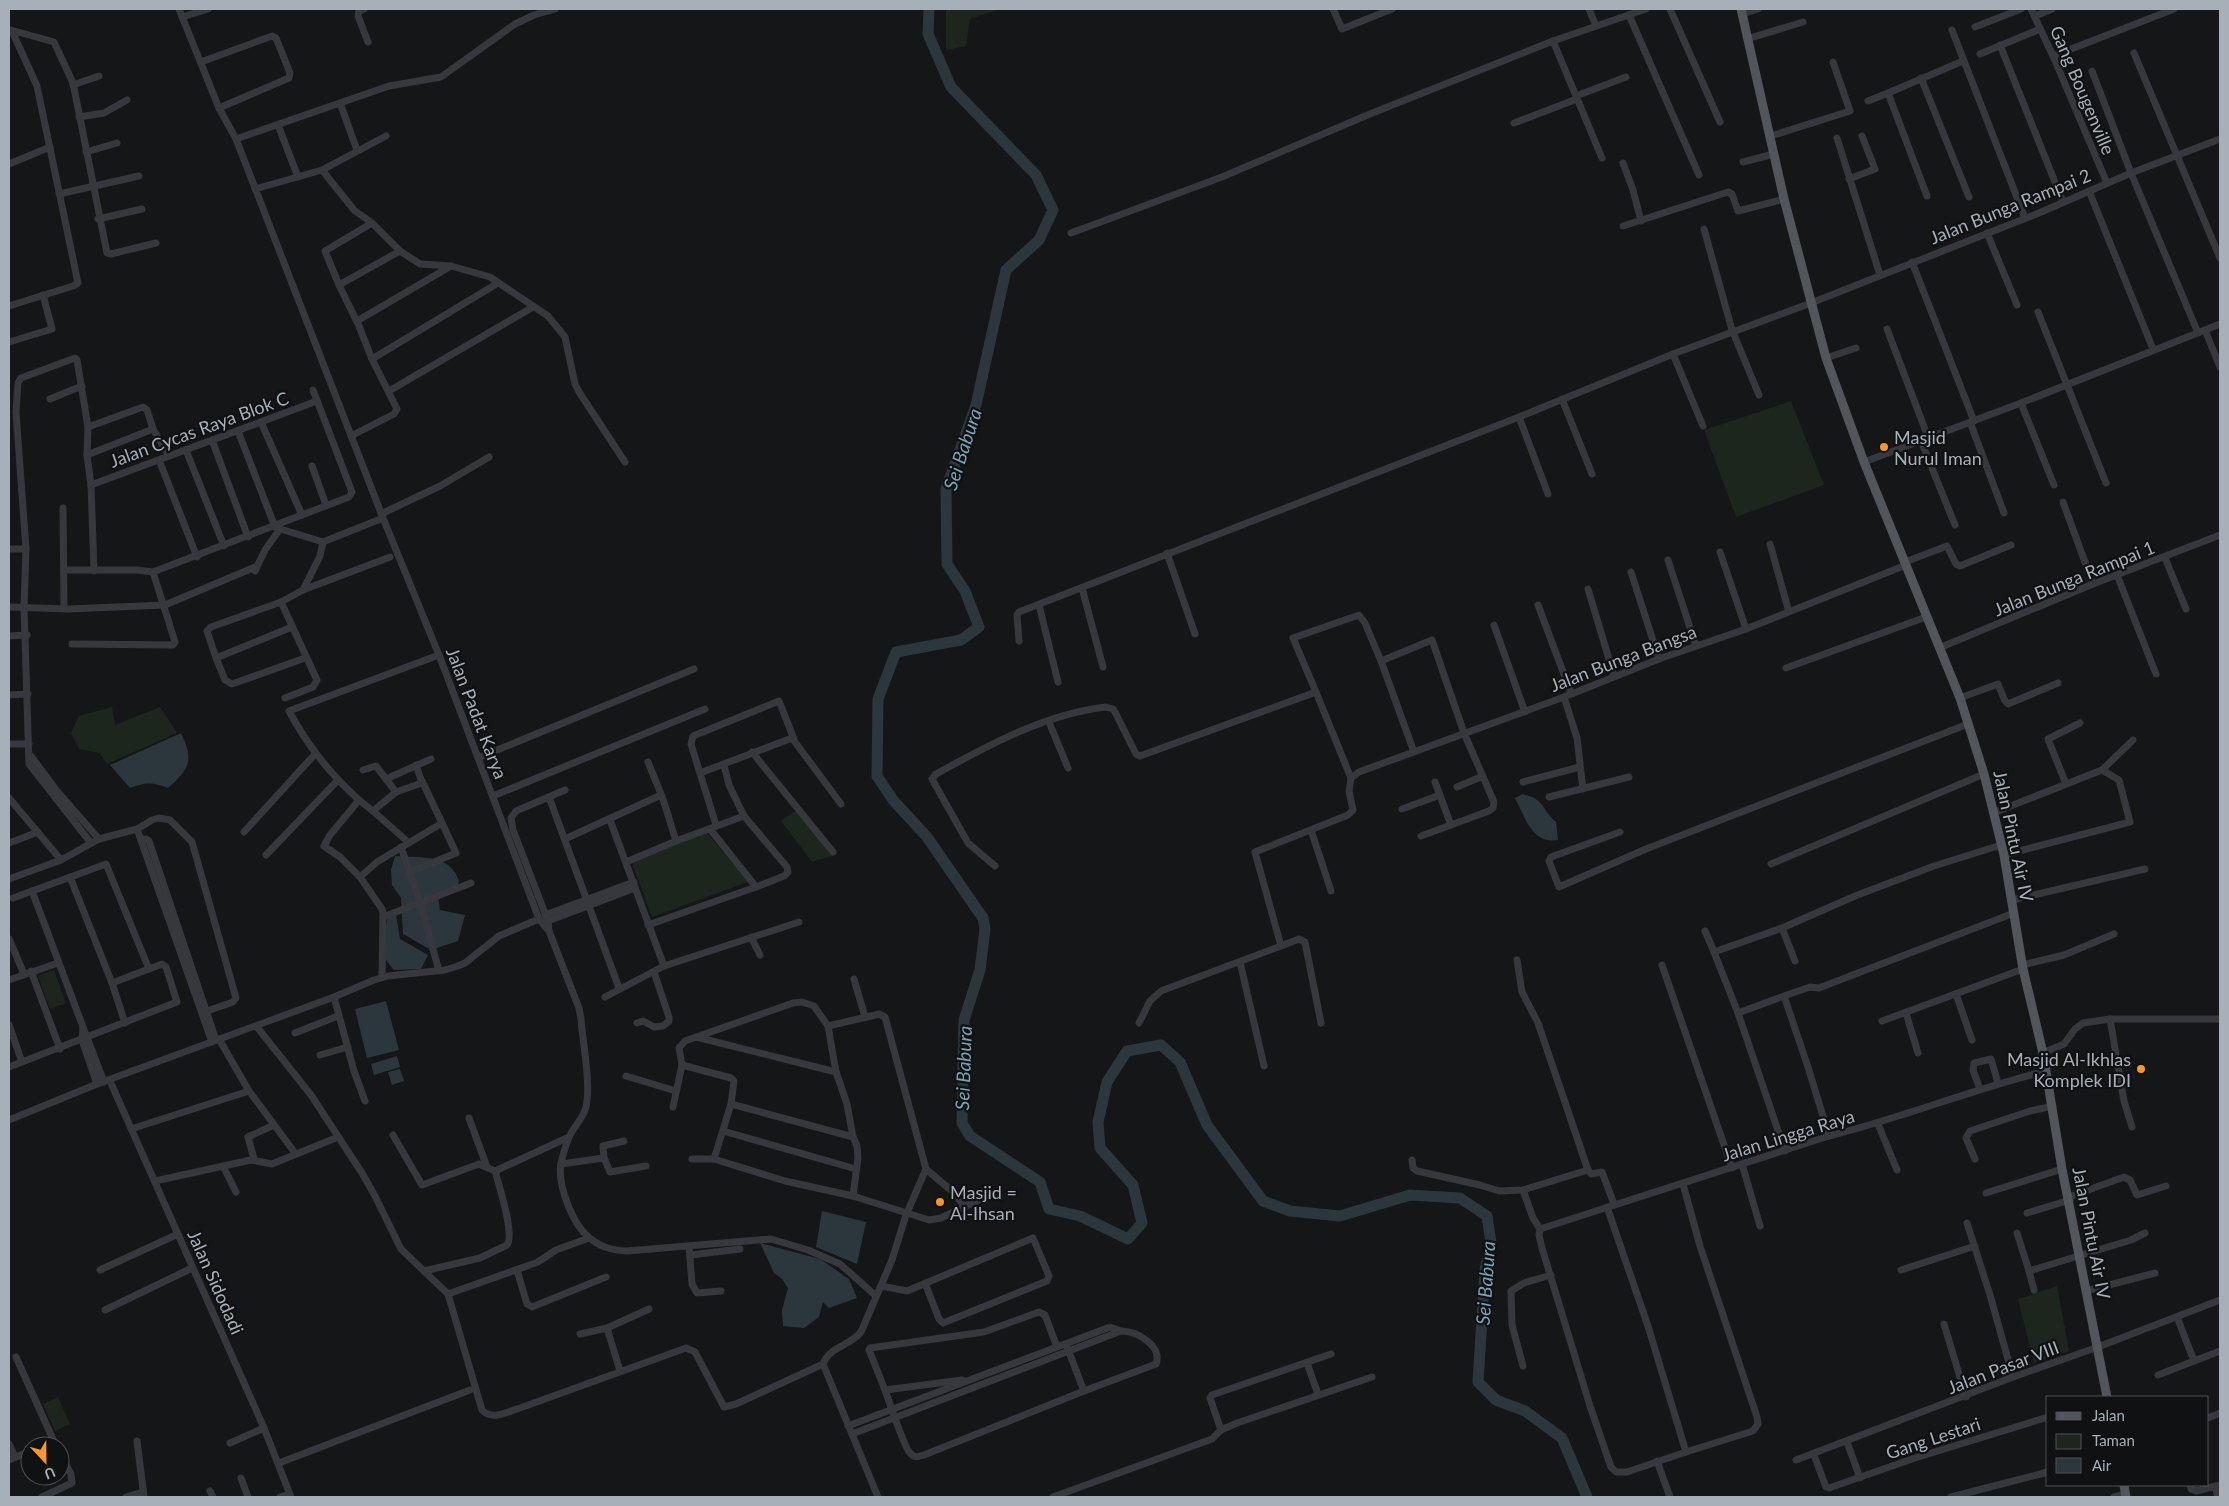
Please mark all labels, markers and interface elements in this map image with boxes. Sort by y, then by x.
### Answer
street label: Gang Bougenville [2046,22,2120,158]
street label: Jalan Bunga Rampai 2 [1926,164,2094,248]
street label: Jalan Cycas Raya Blok C [106,386,292,472]
water label: Sei Babura [938,405,986,493]
place label: Masjid Nurul Iman [1894,426,1982,469]
marker: Masjid Nurul Iman [1878,441,1890,453]
street label: Jalan Bunga Rampai 1 [1990,536,2158,620]
street label: Jalan Bunga Bangsa [1547,620,1699,696]
street label: Jalan Padat Karya [442,644,512,782]
street label: Jalan Pintu Air IV [1989,768,2039,905]
water label: Sei Babura [950,1025,976,1111]
place label: Masjid Al-Ikhlas Komplek IDI [2007,1048,2131,1091]
marker: Masjid Al-Ikhlas Komplek IDI [2135,1063,2147,1075]
street label: Jalan Lingga Raya [1719,1104,1857,1166]
street label: Jalan Pintu Air IV [2068,1165,2116,1302]
place label: Masjid = Al-Ihsan [950,1181,1017,1224]
marker: Masjid = Al-Ihsan [934,1196,946,1208]
street label: Jalan Sidodadi [183,1226,249,1338]
water label: Sei Babura [1471,1240,1499,1326]
street label: Jalan Pasar VIII [1944,1336,2062,1398]
legend [2046,1396,2209,1486]
text: Jalan [2092,1406,2125,1424]
street label: Gang Lestari [1883,1412,1983,1464]
text: Taman [2092,1431,2135,1449]
north arrow [20,1436,70,1486]
text: Air [2092,1456,2112,1474]
text: U [42,1464,58,1483]

